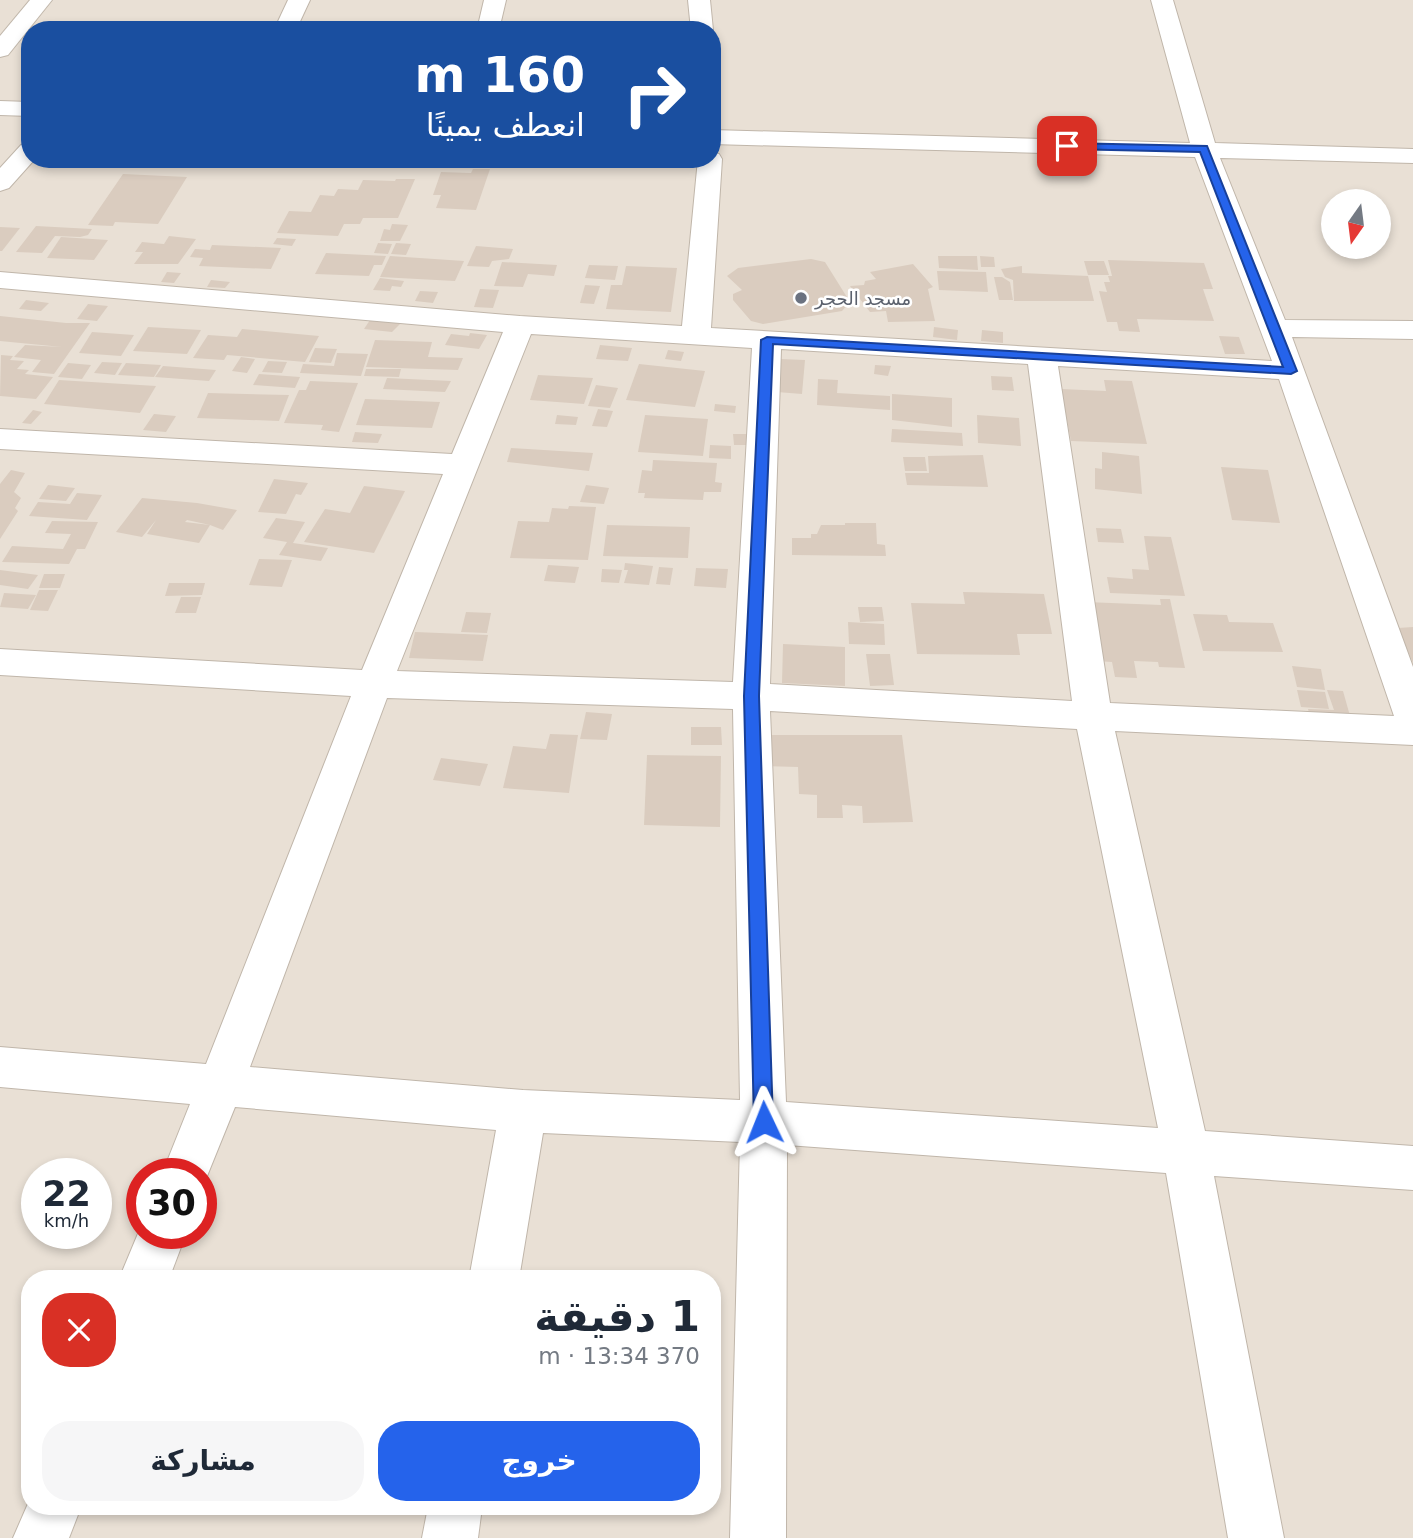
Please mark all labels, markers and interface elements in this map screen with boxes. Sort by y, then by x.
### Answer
text: 160 m [415,47,585,104]
icon: right [609,49,700,140]
text: انعطف يمينًا [426,106,585,144]
pin [1037,116,1097,176]
icon: arrive [1048,127,1086,165]
north arrow [1321,189,1391,259]
map controls [1321,189,1391,259]
place label: مسجد الحجر [814,288,911,310]
marker: مسجد الحجر [793,290,809,306]
position arrow [727,1085,801,1159]
speed limit sign: 30 [126,1158,217,1249]
text: 22 [42,1174,91,1214]
text: km/h [44,1210,89,1231]
text: 1 دقيقة [534,1292,700,1341]
button: close [42,1293,116,1367]
text: 370 m · 13:34 [538,1343,700,1369]
button: مشاركة [42,1421,364,1501]
button: خروج [378,1421,700,1501]

